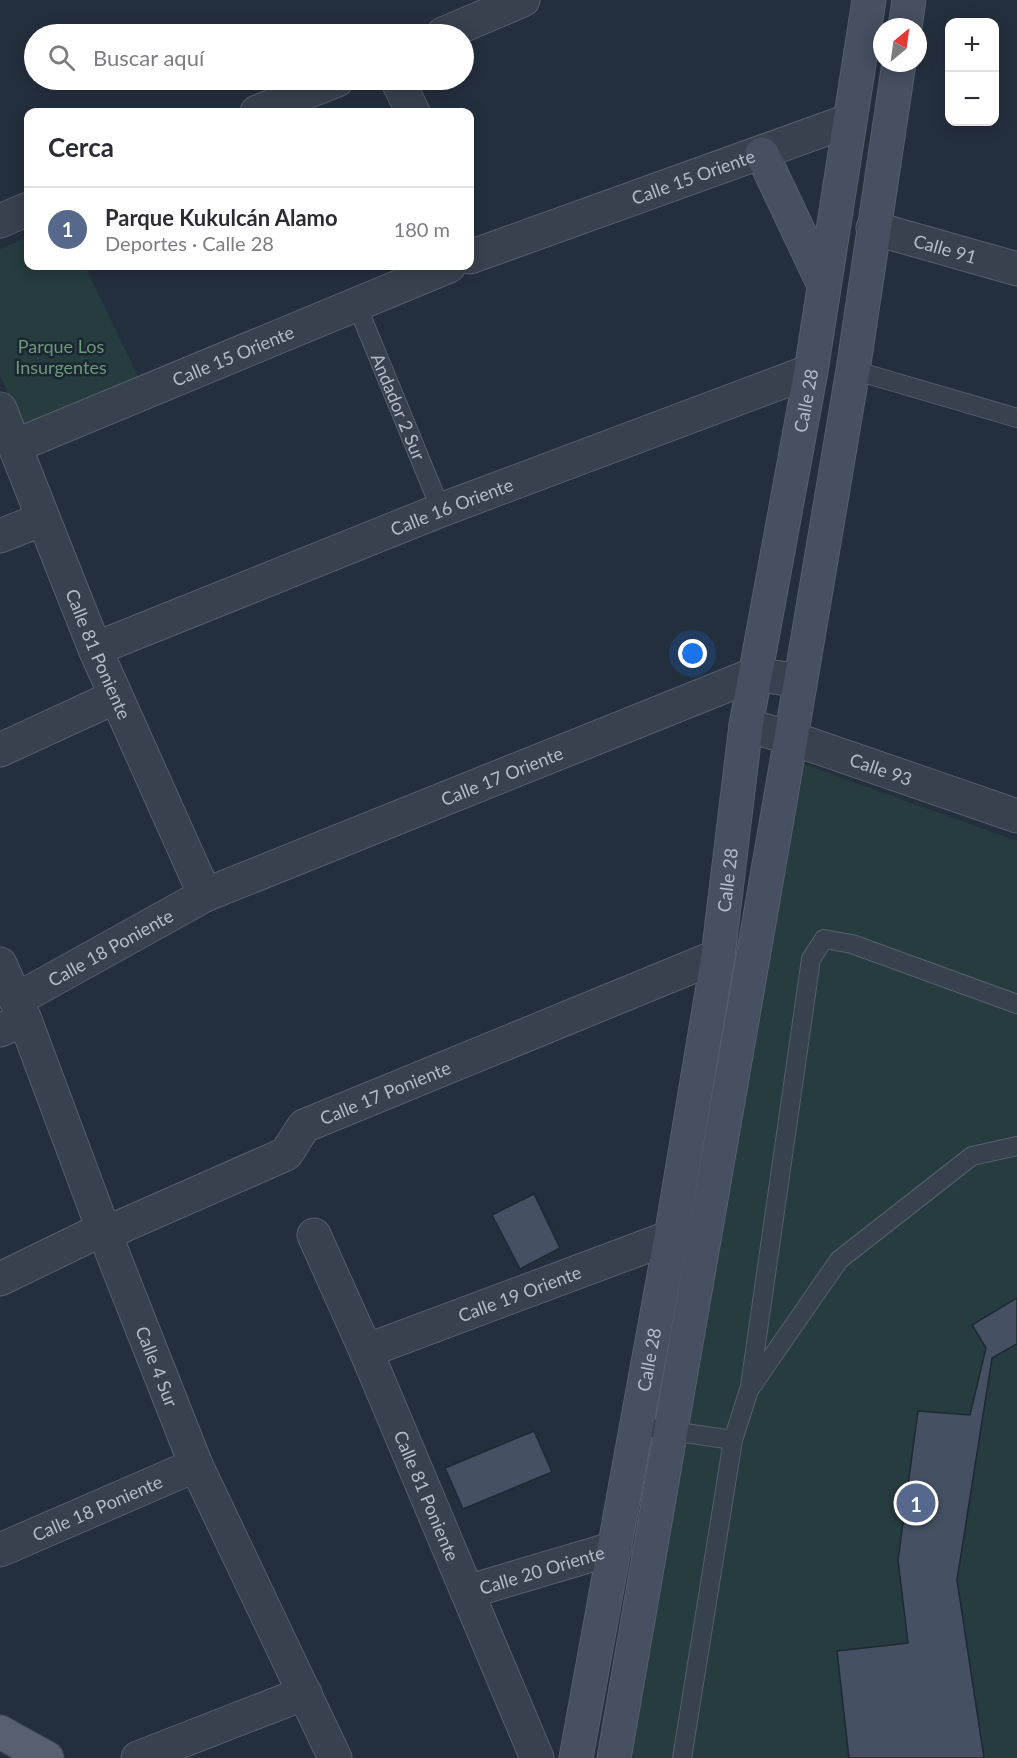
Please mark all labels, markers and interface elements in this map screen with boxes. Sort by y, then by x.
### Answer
north arrow [873,18,927,72]
map controls [945,18,999,126]
button: + [945,18,999,72]
search box [24,24,474,90]
icon: search [45,41,78,74]
text: Buscar aquí [93,44,204,71]
button: − [945,72,999,126]
text: Cerca [48,131,114,163]
street label: Calle 15 Oriente [628,144,758,209]
text: Parque Kukulcán Alamo [105,204,338,231]
text: 1 [62,217,73,241]
text: 180 m [394,217,450,241]
street label: Calle 91 [911,229,979,268]
text: Deportes · Calle 28 [105,231,274,255]
street label: Calle 15 Oriente [169,321,297,391]
park label: Parque Los Insurgentes [15,335,107,378]
street label: Andador 2 Sur [367,350,430,464]
street label: Calle 28 [789,367,822,434]
street label: Calle 16 Oriente [387,473,516,540]
street label: Calle 81 Poniente [61,586,136,723]
your location [678,639,707,668]
street label: Calle 17 Oriente [437,741,566,810]
street label: Calle 93 [847,748,915,790]
street label: Calle 28 [712,847,742,913]
street label: Calle 18 Poniente [44,904,177,991]
street label: Calle 17 Poniente [317,1056,454,1129]
street label: Calle 19 Oriente [455,1261,584,1327]
street label: Calle 4 Sur [131,1323,183,1410]
street label: Calle 28 [632,1326,665,1393]
street label: Calle 81 Poniente [390,1427,464,1564]
street label: Calle 18 Poniente [29,1470,166,1546]
pin: 1 [896,1480,936,1526]
street label: Calle 20 Oriente [477,1541,607,1599]

